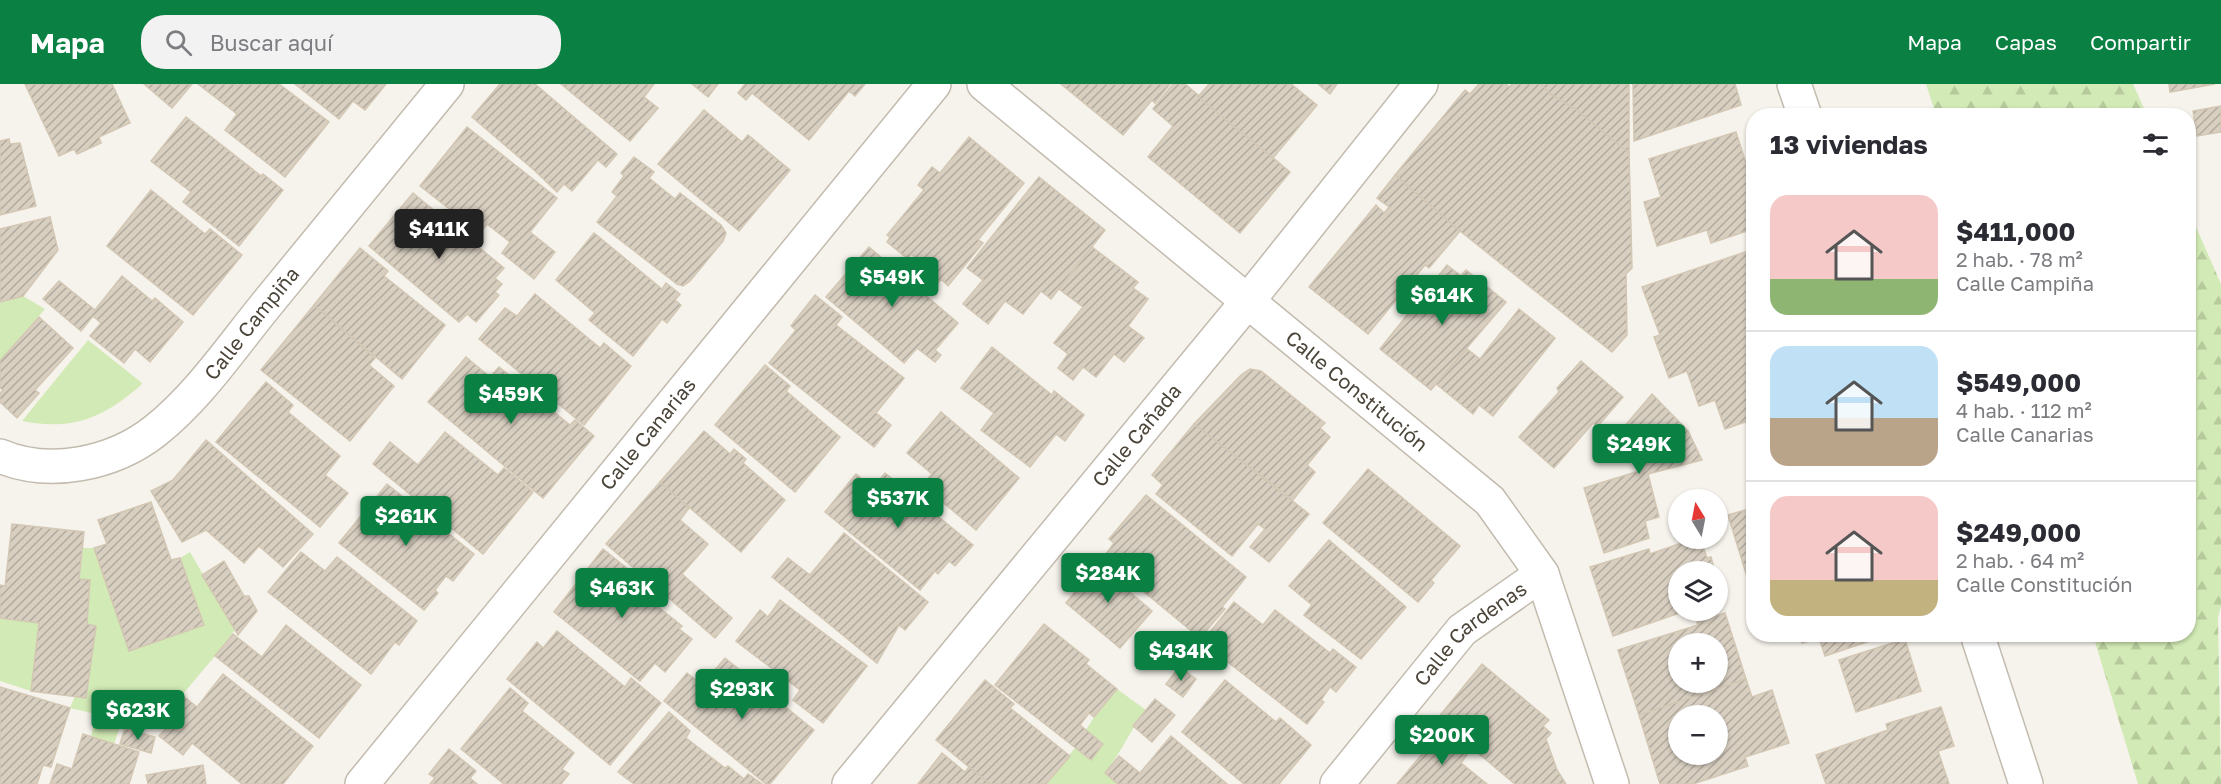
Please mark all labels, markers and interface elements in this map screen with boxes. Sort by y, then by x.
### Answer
search box [141,15,561,69]
text: Mapa [30,26,105,59]
icon: search [162,26,195,59]
text: Buscar aquí [210,29,333,56]
text: Mapa [1907,29,1962,55]
text: Capas [1995,29,2057,55]
text: Compartir [2090,29,2191,55]
icon: filters [2139,128,2172,161]
text: 13 viviendas [1770,129,1928,160]
pin: $411K [397,209,481,260]
text: $411K [409,216,470,240]
text: $411,000 [1956,216,2075,247]
icon: home [1818,219,1890,291]
text: 2 hab. · 78 m² [1956,247,2083,271]
pin: $549K [850,257,934,308]
street label: Calle Campiña [199,262,303,384]
text: $549K [859,264,925,288]
text: Calle Campiña [1956,271,2094,295]
pin: $614K [1400,275,1484,326]
text: $614K [1410,282,1474,306]
street label: Calle Constitución [1282,325,1433,456]
text: $549,000 [1956,367,2081,398]
icon: home [1818,370,1890,442]
street label: Calle Canarias [594,372,700,494]
pin: $459K [469,374,553,425]
street label: Calle Cañada [1087,378,1185,491]
text: $459K [478,381,544,405]
text: 4 hab. · 112 m² [1956,398,2092,422]
text: Calle Canarias [1956,422,2094,446]
pin: $249K [1597,424,1681,475]
text: $249K [1606,431,1672,455]
pin: $537K [856,478,940,529]
text: $537K [866,485,930,509]
north arrow [1668,489,1728,549]
map controls [1668,489,1728,765]
pin: $261K [364,496,448,547]
text: $261K [374,503,438,527]
text: $249,000 [1956,517,2081,548]
icon: home [1818,520,1890,592]
text: 2 hab. · 64 m² [1956,548,2084,572]
pin: $284K [1066,553,1150,604]
text: $284K [1075,560,1141,584]
button: layers [1668,561,1728,621]
pin: $463K [580,568,664,619]
text: Calle Constitución [1956,572,2133,596]
text: $463K [589,575,655,599]
street label: Calle Cardenas [1409,576,1531,690]
pin: $434K [1139,631,1223,682]
button: + [1668,633,1728,693]
text: $434K [1148,638,1214,662]
pin: $293K [700,669,784,720]
text: $293K [710,676,775,700]
pin: $623K [96,690,180,741]
text: $623K [106,697,171,721]
button: − [1668,705,1728,765]
pin: $200K [1400,715,1484,766]
text: $200K [1409,722,1475,746]

